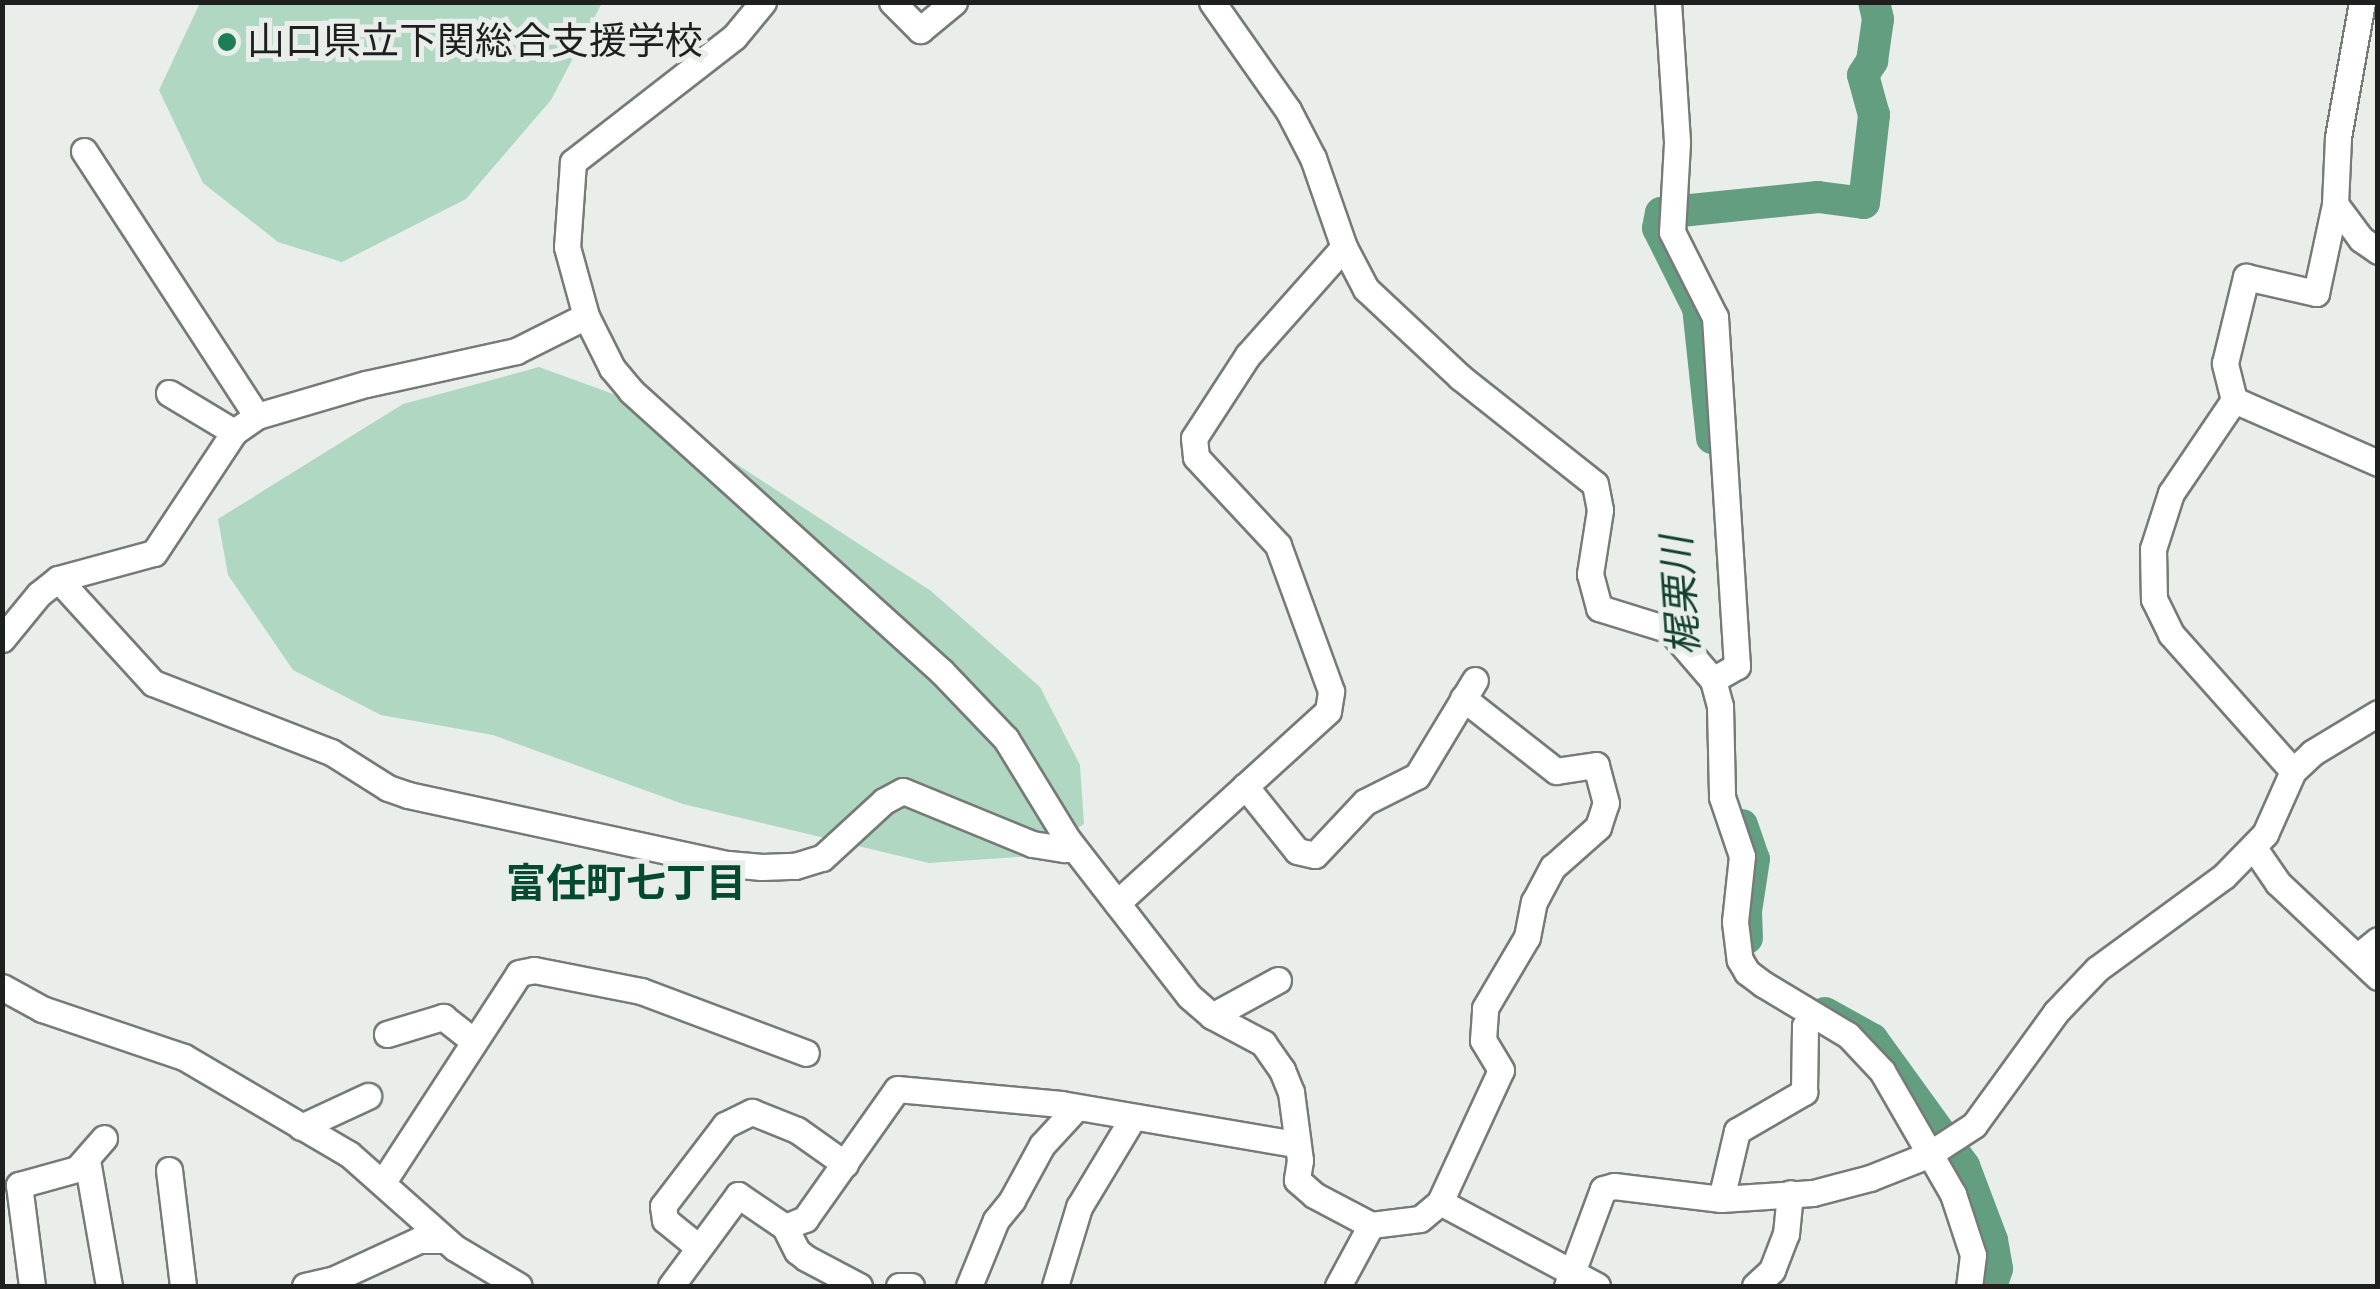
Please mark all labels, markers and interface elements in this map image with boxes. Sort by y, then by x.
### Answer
place label: 山口県立下関総合支援学校 [247,19,703,65]
marker: 山口県立下関総合支援学校 [216,31,238,53]
water label: 梶栗川 [1653,534,1709,658]
district label: 富任町七丁目 [506,860,746,908]

